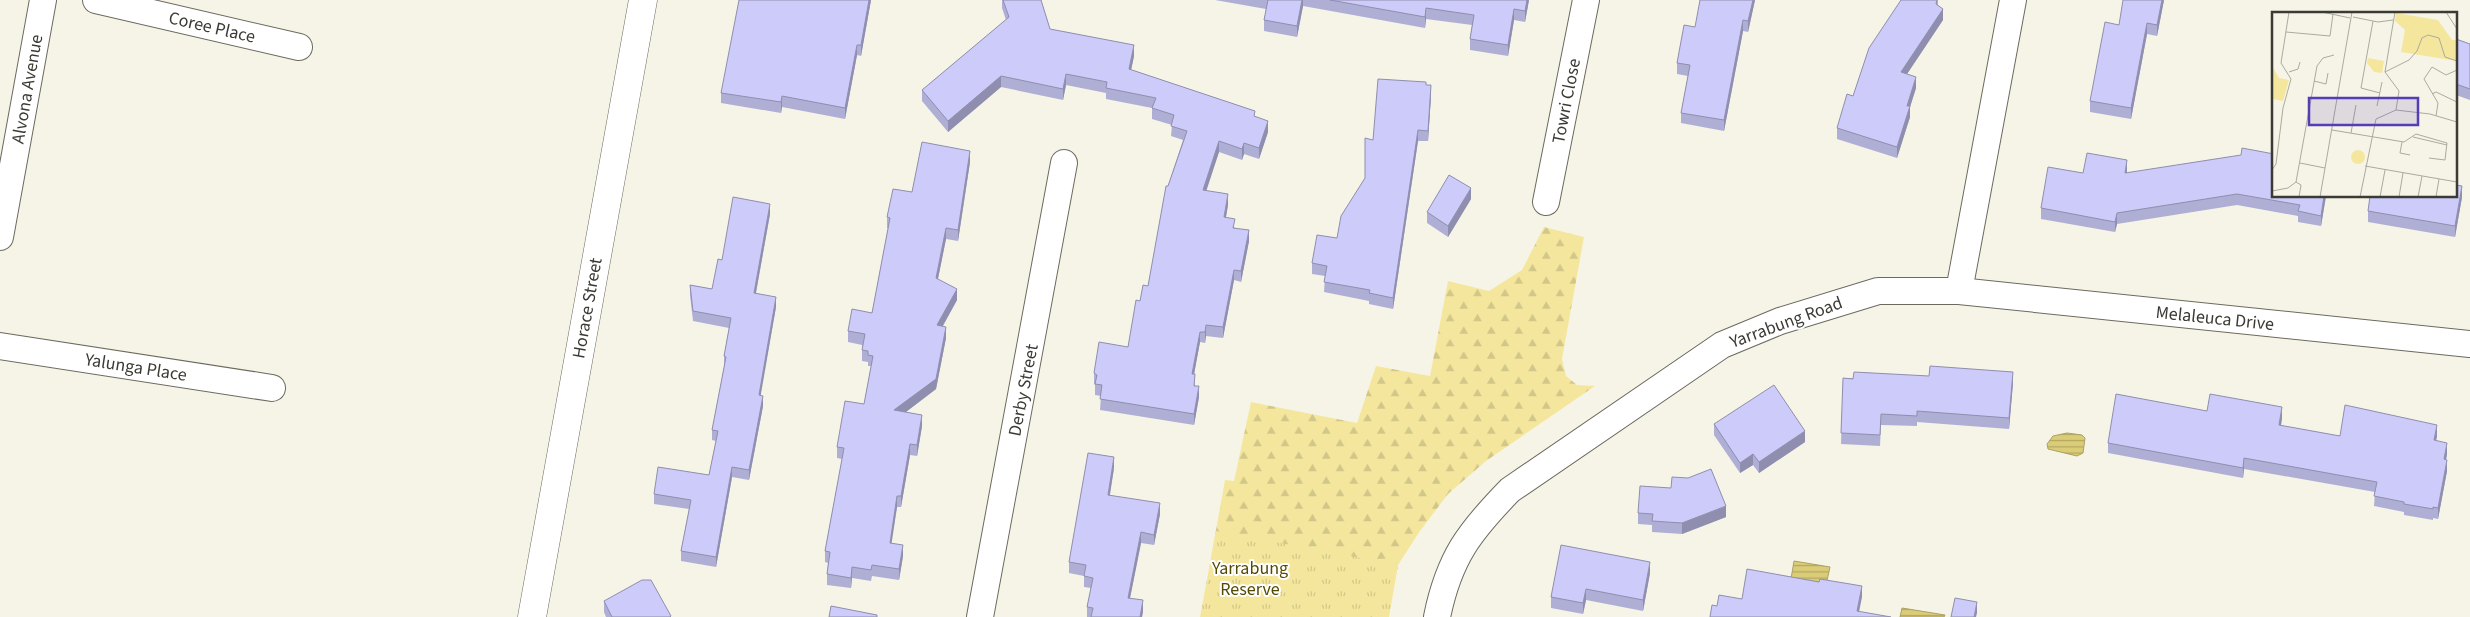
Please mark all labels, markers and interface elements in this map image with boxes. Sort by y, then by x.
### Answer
street label: Coree Place [166,5,258,50]
inset map [2272,12,2458,198]
street label: Alvona Avenue [6,32,49,146]
street label: Towri Close [1546,56,1587,146]
street label: Horace Street [566,256,609,360]
street label: Yarrabung Road [1725,290,1846,355]
street label: Melaleuca Drive [2155,300,2275,337]
street label: Derby Street [1002,342,1045,438]
street label: Yalunga Place [82,347,189,388]
park label: Yarrabung Reserve [1211,556,1288,602]

